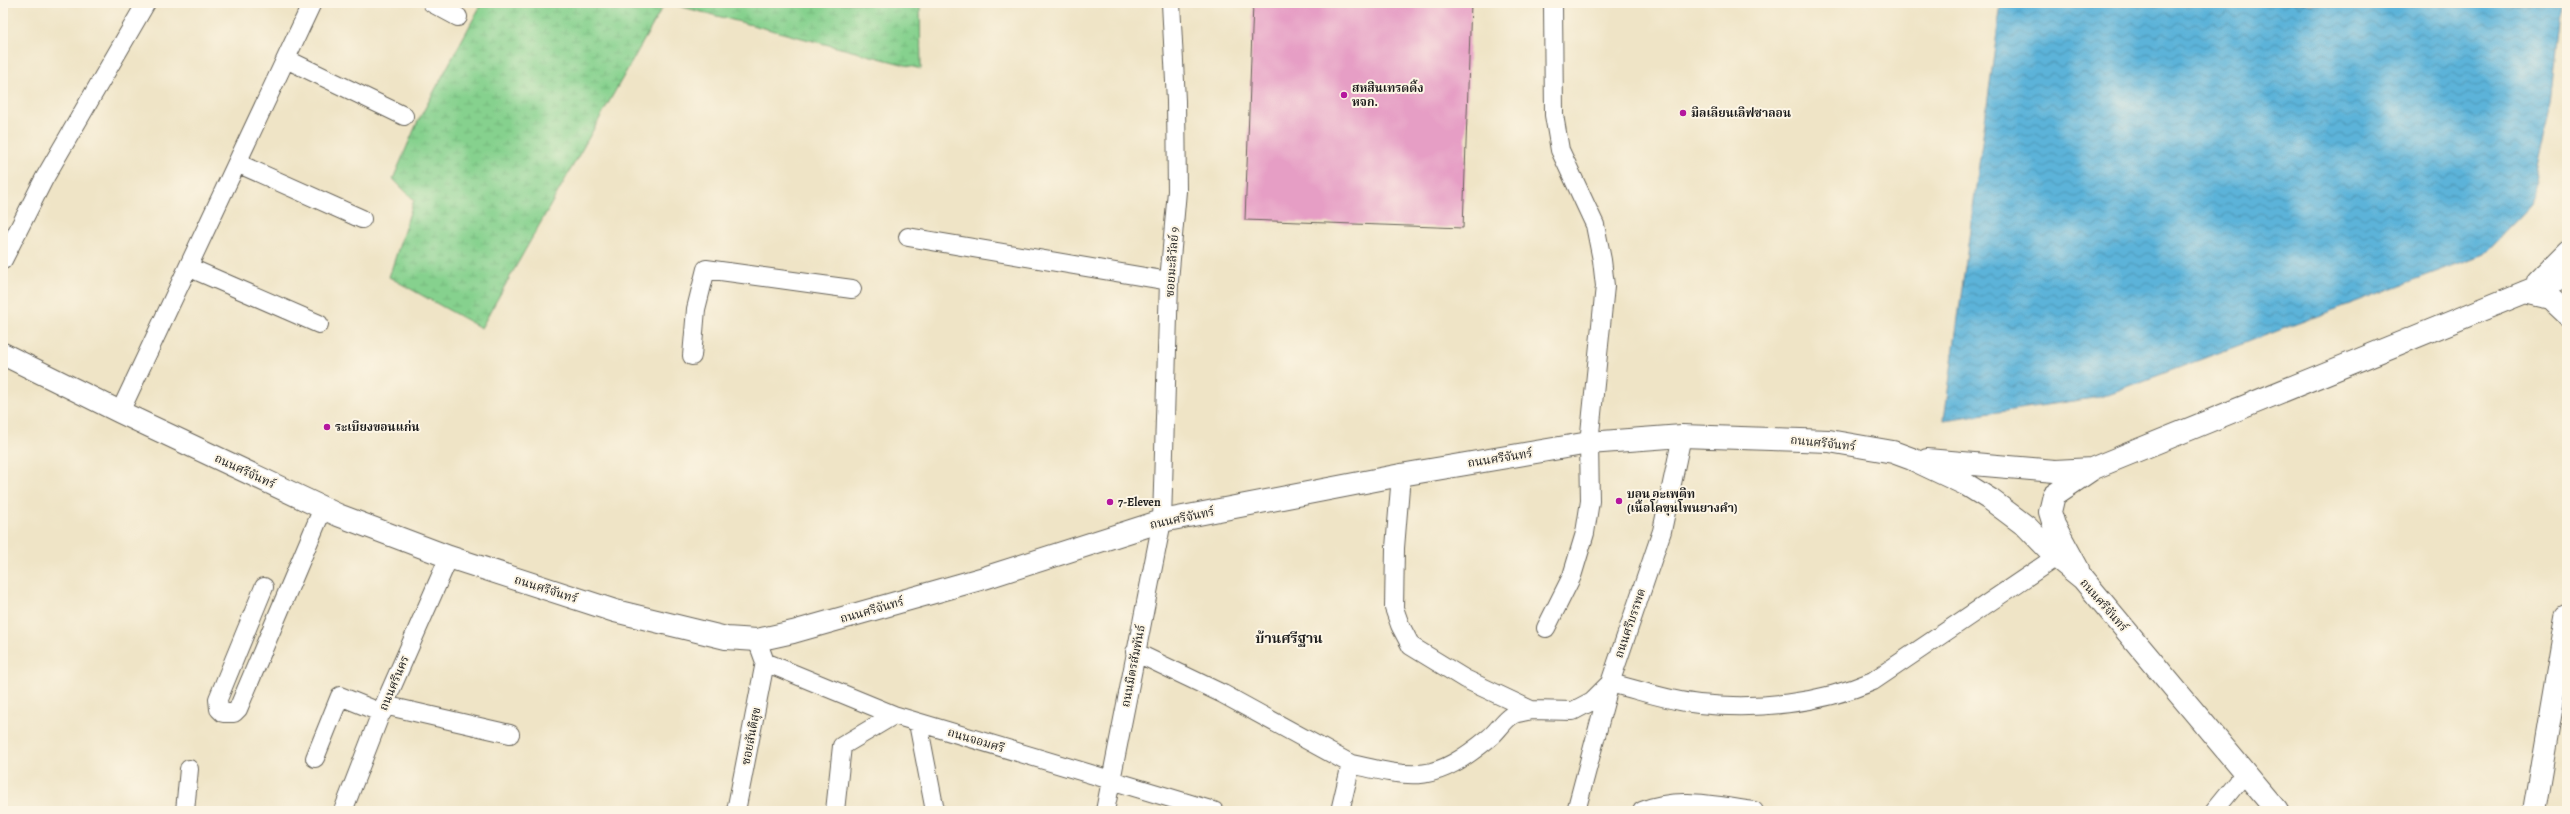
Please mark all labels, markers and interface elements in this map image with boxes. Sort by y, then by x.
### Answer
place label: สหสินเทรดดิ้ง หจก. [1352,79,1424,110]
marker: สหสินเทรดดิ้ง หจก. [1339,90,1349,100]
place label: มิลเลียนเลิฟซาลอน [1691,105,1791,121]
marker: มิลเลียนเลิฟซาลอน [1678,108,1688,118]
street label: ซอยมะลิวัลย์ 9 [1162,226,1182,298]
place label: ระเบียงขอนแก่น [335,419,420,435]
marker: ระเบียงขอนแก่น [322,422,332,432]
street label: ถนนศรีจันทร์ [1790,432,1857,454]
street label: ถนนศรีจันทร์ [1466,445,1534,471]
street label: ถนนศรีจันทร์ [212,450,279,492]
place label: บอน อะเพติท (เนื้อโคขุนโพนยางคำ) [1627,486,1738,516]
place label: 7-Eleven [1118,494,1161,510]
marker: บอน อะเพติท (เนื้อโคขุนโพนยางคำ) [1614,496,1624,506]
marker: 7-Eleven [1105,497,1115,507]
street label: ถนนศรีจันทร์ [1148,503,1216,533]
street label: ถนนศรีจันทร์ [512,571,580,607]
street label: ถนนศรีจันทร์ [2076,575,2132,635]
street label: ถนนศรีบรรพด [1611,586,1649,660]
street label: ถนนศรีจันทร์ [838,593,906,627]
street label: ถนนมิตรสัมพันธ์ [1117,623,1149,708]
district label: บ้านศรีฐาน [1255,629,1323,648]
street label: ถนนศรีนคร [375,653,413,713]
street label: ซอยสันติสุข [738,706,764,766]
street label: ถนนจอมศรี [946,724,1006,756]

